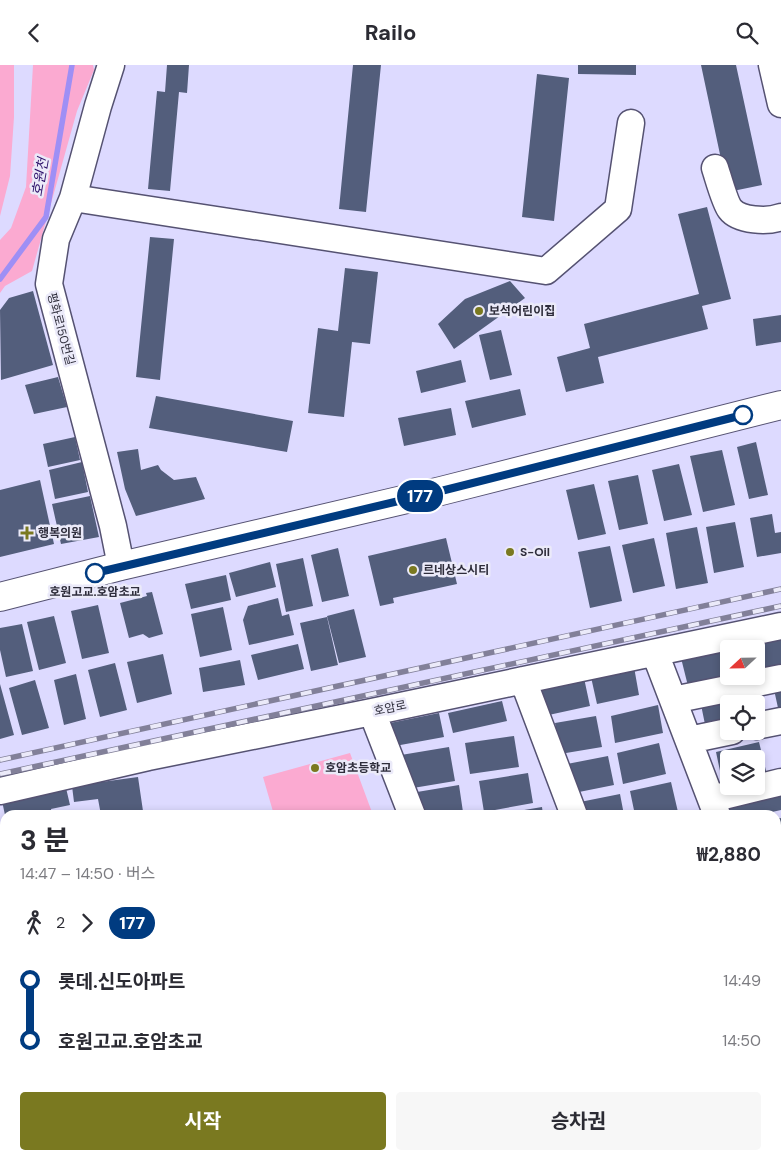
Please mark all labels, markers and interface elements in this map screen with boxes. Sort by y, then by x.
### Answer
text: Railo [365,18,416,47]
icon: back [20,19,48,47]
icon: search [733,19,761,47]
water label: 호원천 [28,155,52,198]
street label: 평화로150번길 [44,291,78,367]
place label: 보석어린이집 [489,303,555,319]
marker: 보석어린이집 [473,305,485,317]
unlabelled marker [733,405,753,425]
line badge: 177 [391,480,449,512]
text: 177 [407,484,433,508]
place label: 행복의원 [38,525,82,541]
marker: 행복의원 [20,526,34,540]
place label: S-Oil [520,544,550,560]
marker: S-Oil [504,546,516,558]
place label: 르네상스시티 [423,562,489,578]
marker: 호원고교.호암초교 [85,563,105,583]
marker: 르네상스시티 [407,564,419,576]
place label: 호원고교.호암초교 [49,584,141,600]
north arrow [720,640,765,685]
map controls [720,640,765,795]
button: locate [720,695,765,740]
street label: 호암로 [372,697,408,719]
button: layers [720,750,765,795]
place label: 호암초등학교 [325,760,391,776]
marker: 호암초등학교 [309,762,321,774]
text: 3 분 [20,822,69,859]
text: ₩2,880 [697,842,761,867]
text: 14:47 – 14:50 · 버스 [20,863,155,884]
icon: walk [20,909,48,937]
icon: forward [73,909,101,937]
text: 177 [119,911,145,935]
text: 2 [56,912,65,933]
text: 롯데.신도아파트 [58,969,185,994]
text: 14:49 [723,970,761,991]
text: 호원고교.호암초교 [58,1029,203,1054]
text: 14:50 [722,1030,761,1051]
button: 시작 [20,1092,386,1150]
button: 승차권 [396,1092,761,1150]

